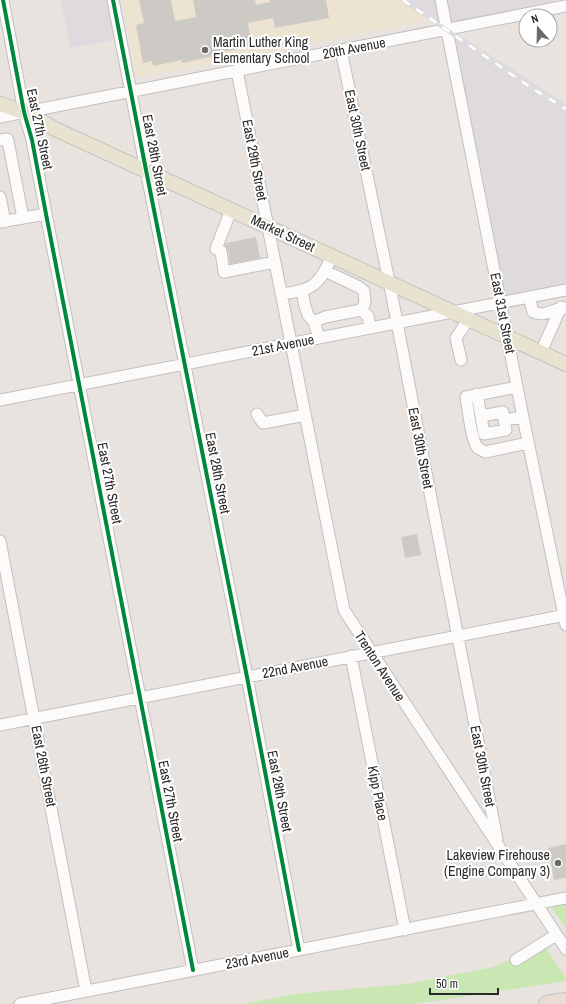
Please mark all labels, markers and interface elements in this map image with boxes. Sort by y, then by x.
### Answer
north arrow [518,8,558,48]
text: N [529,11,540,26]
place label: Martin Luther King Elementary School [213,33,309,67]
street label: 20th Avenue [321,33,387,63]
marker: Martin Luther King Elementary School [200,45,210,55]
street label: East 27th Street [23,87,57,171]
street label: East 30th Street [341,88,375,172]
street label: East 28th Street [138,113,172,197]
street label: East 29th Street [238,118,272,202]
street label: Market Street [248,210,318,256]
street label: East 31st Street [486,271,520,355]
street label: 21st Avenue [250,330,316,360]
street label: East 30th Street [404,406,438,490]
street label: East 28th Street [201,431,235,515]
street label: East 27th Street [93,441,127,525]
street label: Trenton Avenue [351,627,409,705]
street label: 22nd Avenue [260,652,330,682]
street label: East 26th Street [27,724,61,808]
street label: East 30th Street [466,724,500,808]
street label: East 28th Street [263,749,297,833]
street label: East 27th Street [154,759,188,843]
street label: Kipp Place [364,764,392,822]
place label: Lakeview Firehouse (Engine Company 3) [444,846,550,880]
marker: Lakeview Firehouse (Engine Company 3) [553,858,563,868]
street label: 23rd Avenue [224,943,290,973]
scale bar [430,970,498,996]
text: 50 m [436,976,458,992]

